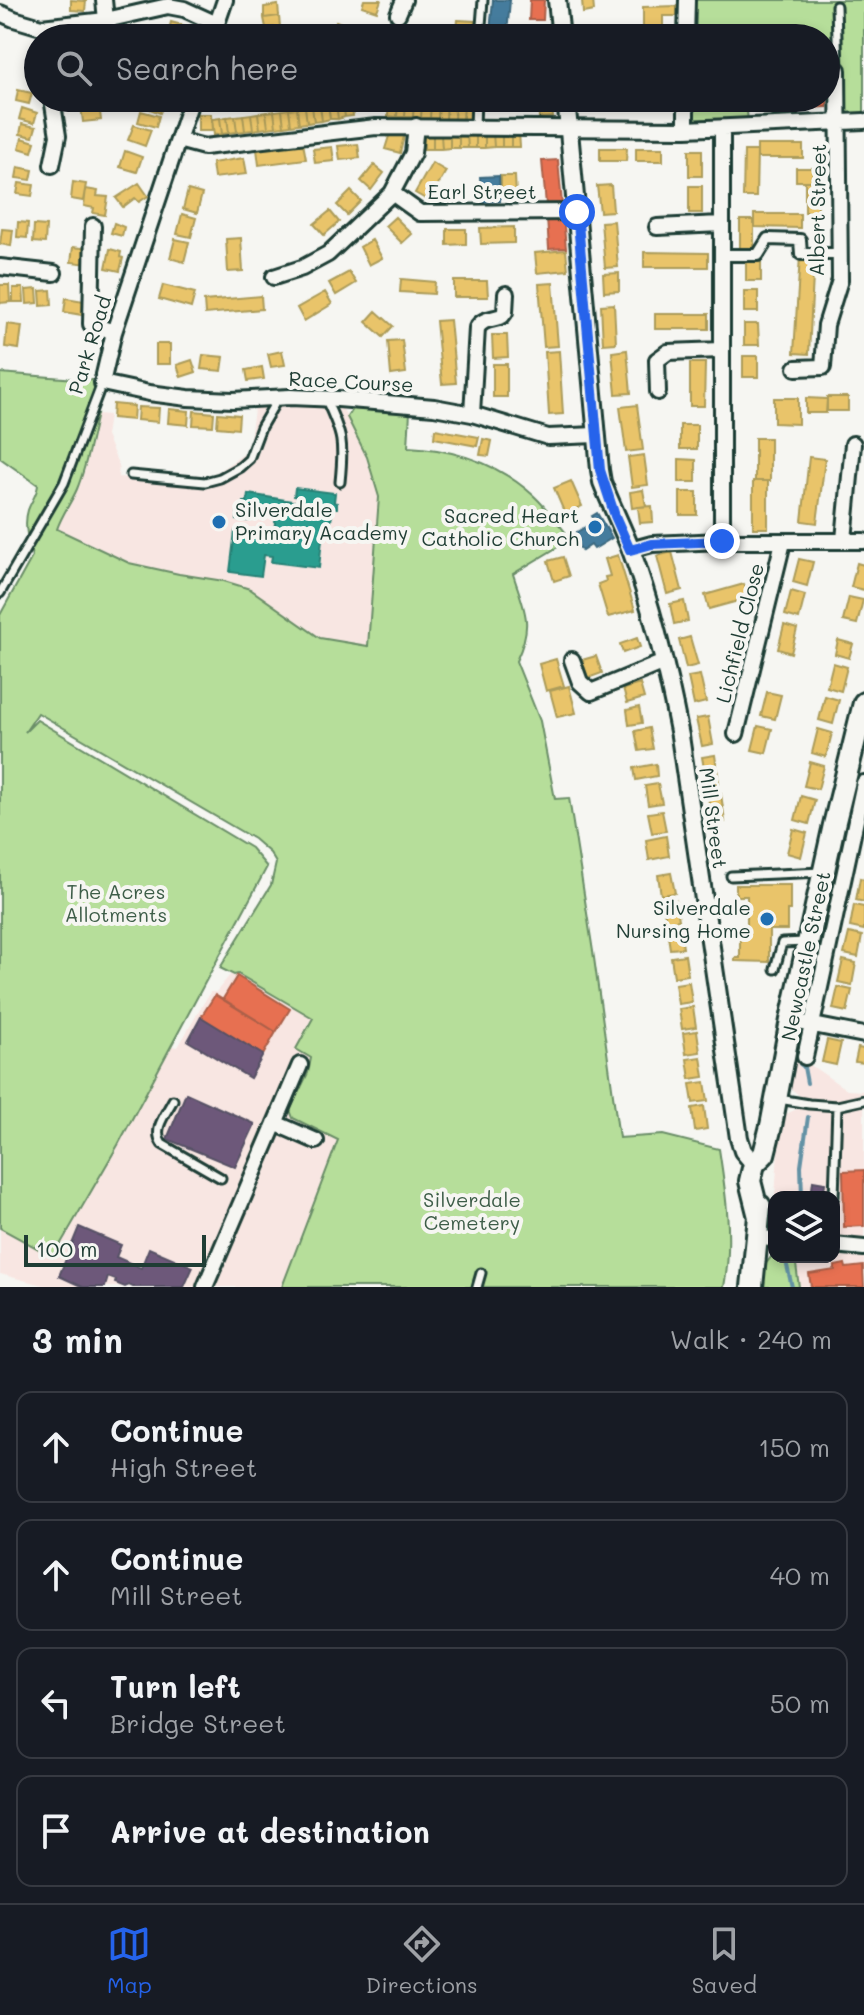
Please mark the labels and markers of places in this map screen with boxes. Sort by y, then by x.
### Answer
place label: Silverdale Primary Academy [235,496,408,545]
place label: Sacred Heart Catholic Church [421,502,579,551]
marker: Silverdale Primary Academy [210,513,228,531]
marker: Sacred Heart Catholic Church [586,518,604,536]
place label: Silverdale Nursing Home [616,894,751,943]
marker: Silverdale Nursing Home [758,910,776,928]

